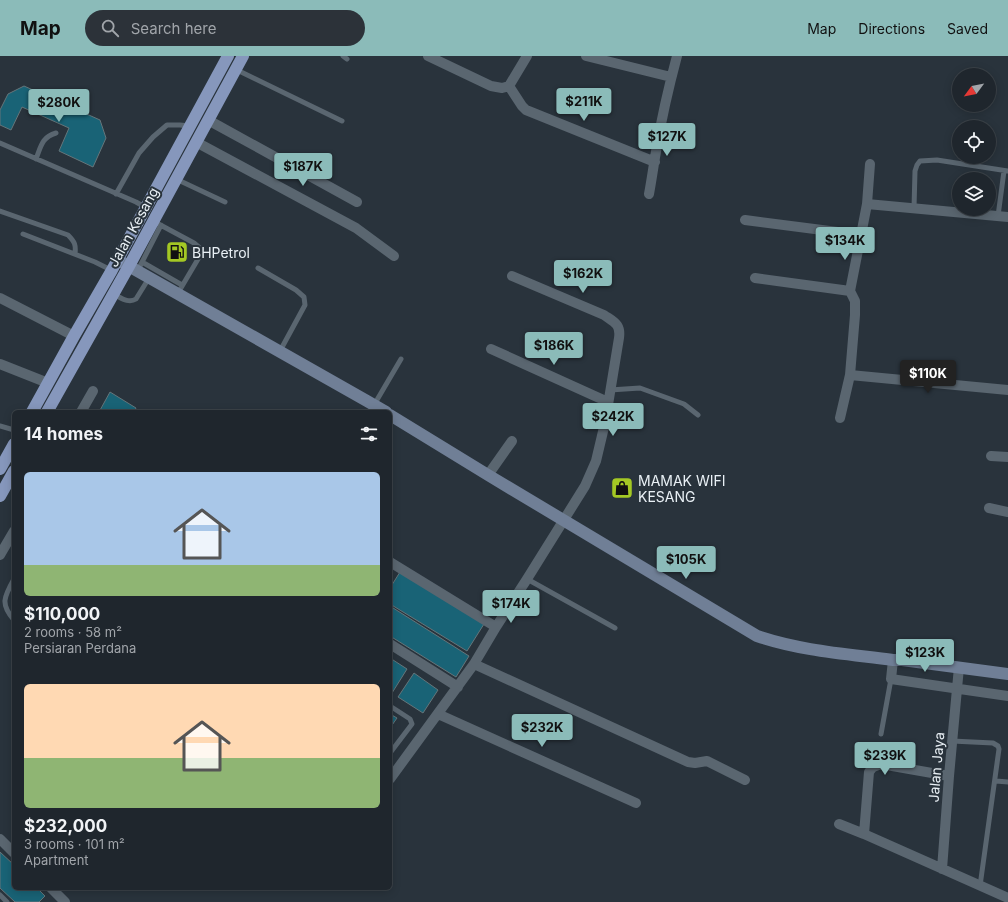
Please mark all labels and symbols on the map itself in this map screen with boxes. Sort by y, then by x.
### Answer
north arrow [952,68,996,112]
pin: $211K [556,88,612,122]
pin: $280K [31,89,87,123]
pin: $127K [639,123,695,157]
pin: $187K [275,153,331,187]
street label: Jalan Kesang [104,184,162,270]
pin: $134K [817,227,873,261]
fuel station icon: BHPetrol [164,239,190,265]
place label: BHPetrol [192,244,250,261]
pin: $162K [555,260,611,294]
pin: $186K [526,332,582,366]
pin: $110K [900,360,956,394]
pin: $242K [585,403,641,437]
place label: MAMAK WIFI KESANG [638,472,726,505]
shop icon: MAMAK WIFI KESANG [609,475,635,501]
pin: $105K [658,546,714,580]
pin: $174K [483,590,539,624]
pin: $123K [897,639,953,673]
pin: $232K [514,714,570,748]
street label: Jalan Jaya [924,731,948,803]
pin: $239K [857,742,913,776]

